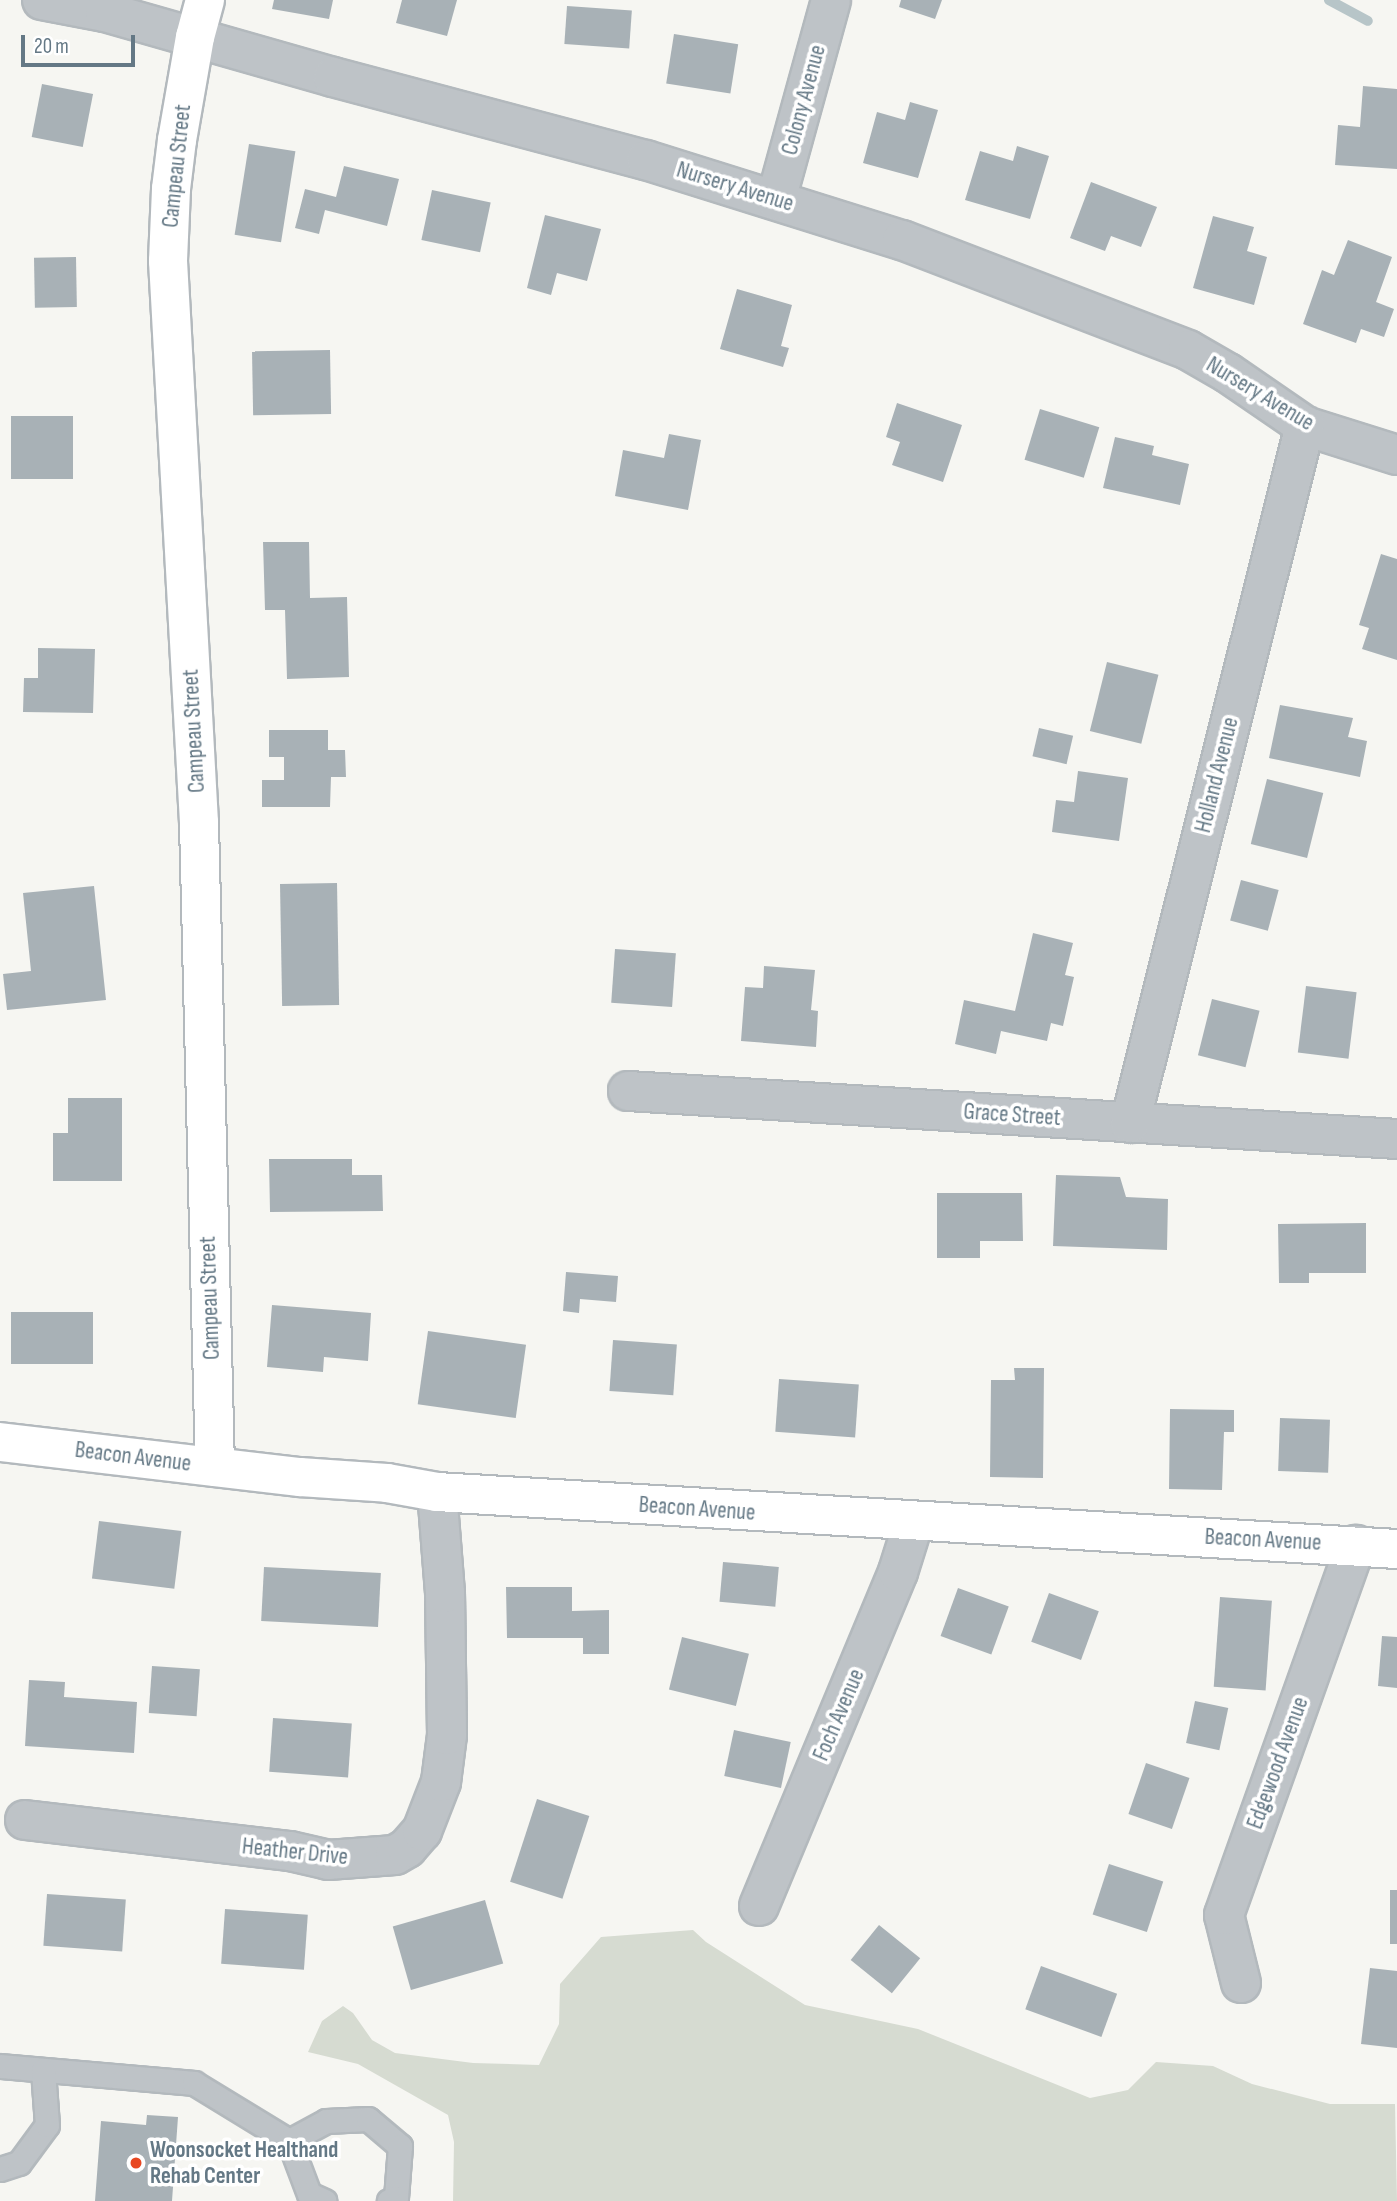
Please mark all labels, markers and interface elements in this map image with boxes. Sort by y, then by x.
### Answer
scale bar [24,21,138,65]
text: 20 m [34,34,69,59]
street label: Colony Avenue [776,42,832,158]
street label: Campeau Street [157,103,197,229]
street label: Nursery Avenue [673,156,797,218]
street label: Nursery Avenue [1201,351,1319,437]
street label: Campeau Street [177,668,211,794]
street label: Holland Avenue [1189,714,1245,836]
street label: Grace Street [963,1098,1061,1132]
street label: Campeau Street [194,1236,226,1360]
street label: Beacon Avenue [73,1436,193,1478]
street label: Beacon Avenue [638,1491,756,1527]
street label: Beacon Avenue [1204,1523,1322,1557]
street label: Foch Avenue [807,1665,871,1765]
street label: Edgewood Avenue [1241,1693,1315,1833]
street label: Heather Drive [241,1833,349,1871]
place label: Woonsocket Healthand Rehab Center [150,2136,338,2190]
marker: Woonsocket Healthand Rehab Center [128,2155,144,2171]

